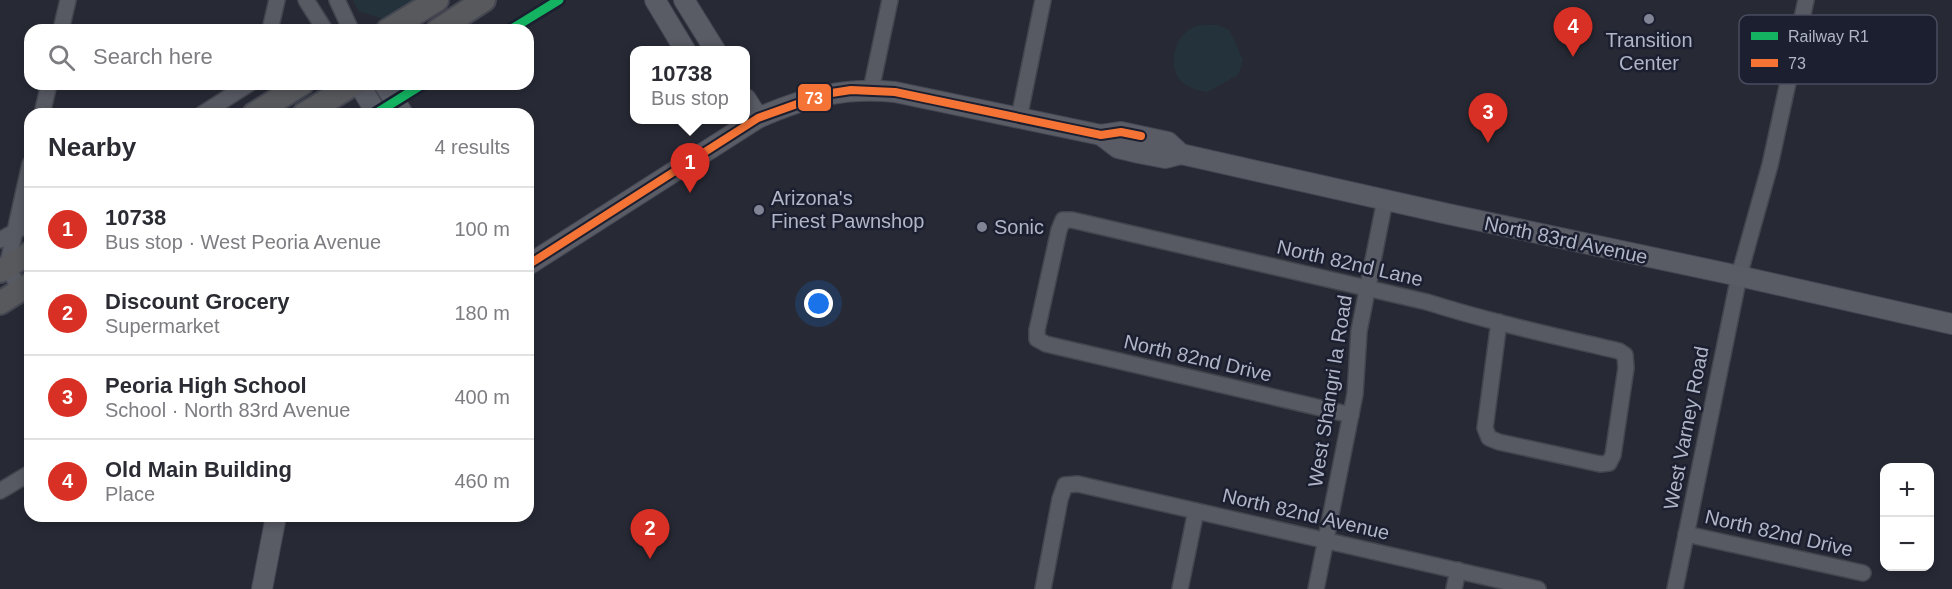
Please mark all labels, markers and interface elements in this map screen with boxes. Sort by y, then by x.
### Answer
pin: 4 [1554,8,1592,57]
marker: Transition Center [1642,12,1656,26]
legend [1739,15,1937,84]
search box [24,24,534,90]
text: Railway R1 [1788,28,1869,45]
place label: Transition Center [1605,29,1693,74]
icon: search [45,41,78,74]
text: Search here [93,44,213,69]
popup [630,46,750,124]
text: 73 [1788,55,1806,72]
text: 10738 [651,61,712,86]
line badge: 73 [797,83,832,112]
text: Bus stop [651,87,729,109]
text: 73 [805,90,823,107]
pin: 3 [1468,94,1508,143]
text: Nearby [48,132,136,162]
text: 4 results [434,136,510,158]
pin: 1 [670,144,710,193]
place label: Arizona's Finest Pawnshop [771,187,924,232]
marker: Arizona's Finest Pawnshop [752,203,766,217]
text: 10738 [105,205,166,230]
street label: North 83rd Avenue [1482,212,1650,268]
place label: Sonic [994,216,1044,238]
text: 1 [62,218,73,240]
text: 100 m [454,218,510,240]
marker: Sonic [975,220,989,234]
text: Bus stop · West Peoria Avenue [105,231,381,253]
street label: North 82nd Lane [1275,236,1425,290]
text: Discount Grocery [105,289,290,314]
your location [804,289,833,318]
street label: West Shangri la Road [1304,293,1356,489]
text: 2 [62,302,73,324]
text: 180 m [454,302,510,324]
text: Supermarket [105,315,220,337]
street label: North 82nd Drive [1122,330,1274,386]
street label: West Varney Road [1659,344,1713,512]
text: Peoria High School [105,373,307,398]
text: 3 [62,386,73,408]
text: 400 m [454,386,510,408]
text: School · North 83rd Avenue [105,399,350,421]
text: Old Main Building [105,457,292,482]
map controls [1880,463,1934,571]
button: + [1880,463,1934,517]
text: 4 [62,470,73,492]
text: 460 m [454,470,510,492]
text: Place [105,483,155,505]
street label: North 82nd Avenue [1220,484,1392,544]
street label: North 82nd Drive [1703,505,1855,561]
pin: 2 [630,510,670,559]
button: − [1880,517,1934,571]

